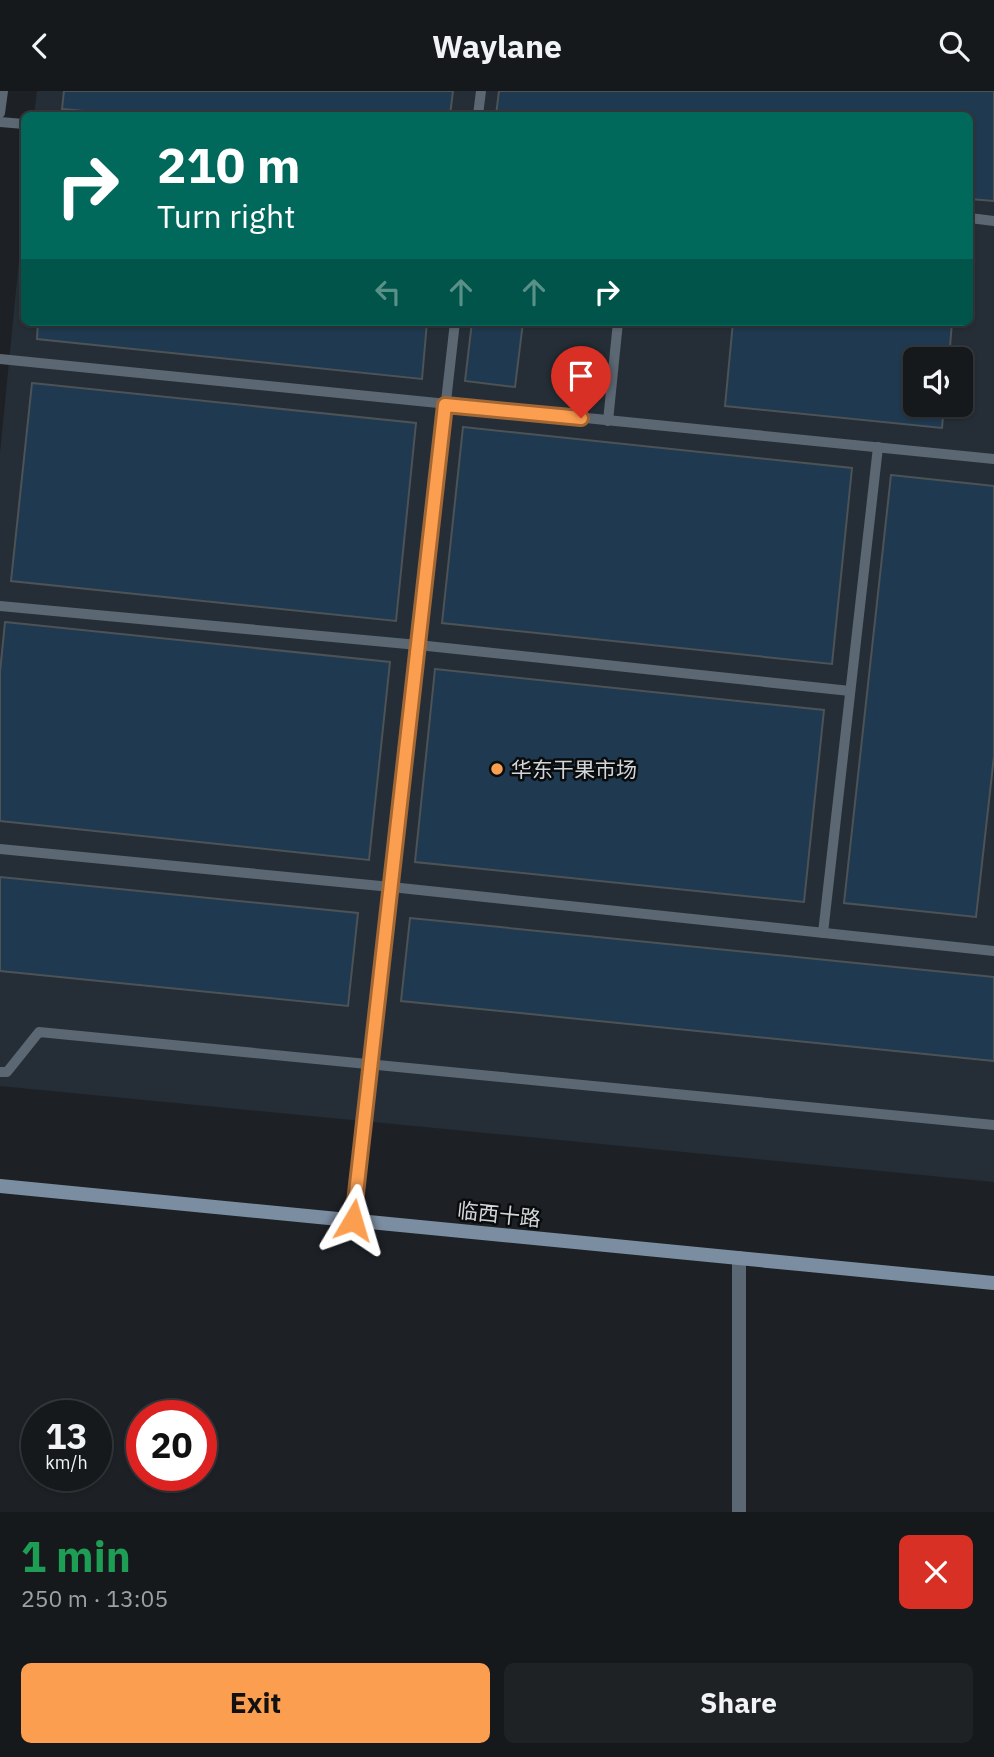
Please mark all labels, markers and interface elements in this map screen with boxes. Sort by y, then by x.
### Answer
text: Waylane [432,25,562,67]
icon: back [21,27,59,65]
icon: search [935,27,973,65]
text: 210 m [157,133,301,196]
icon: right [42,140,133,231]
text: Turn right [157,195,295,237]
icon: left [369,273,407,311]
icon: ahead [442,273,480,311]
icon: ahead [515,273,553,311]
icon: right [588,273,626,311]
pin [551,346,611,418]
map controls [903,347,973,417]
button: sound [903,347,973,417]
icon: arrive [562,357,600,395]
place label: 华东干果市场 [511,755,637,783]
marker: 华东干果市场 [489,761,505,777]
position arrow [316,1183,390,1257]
street label: 临西十路 [456,1196,542,1232]
speed limit sign: 20 [126,1400,217,1491]
text: 13 [45,1413,88,1459]
text: km/h [45,1451,88,1474]
text: 1 min [21,1529,131,1584]
button: close [899,1535,973,1609]
text: 250 m · 13:05 [21,1583,168,1613]
button: Exit [21,1663,490,1743]
button: Share [504,1663,973,1743]

